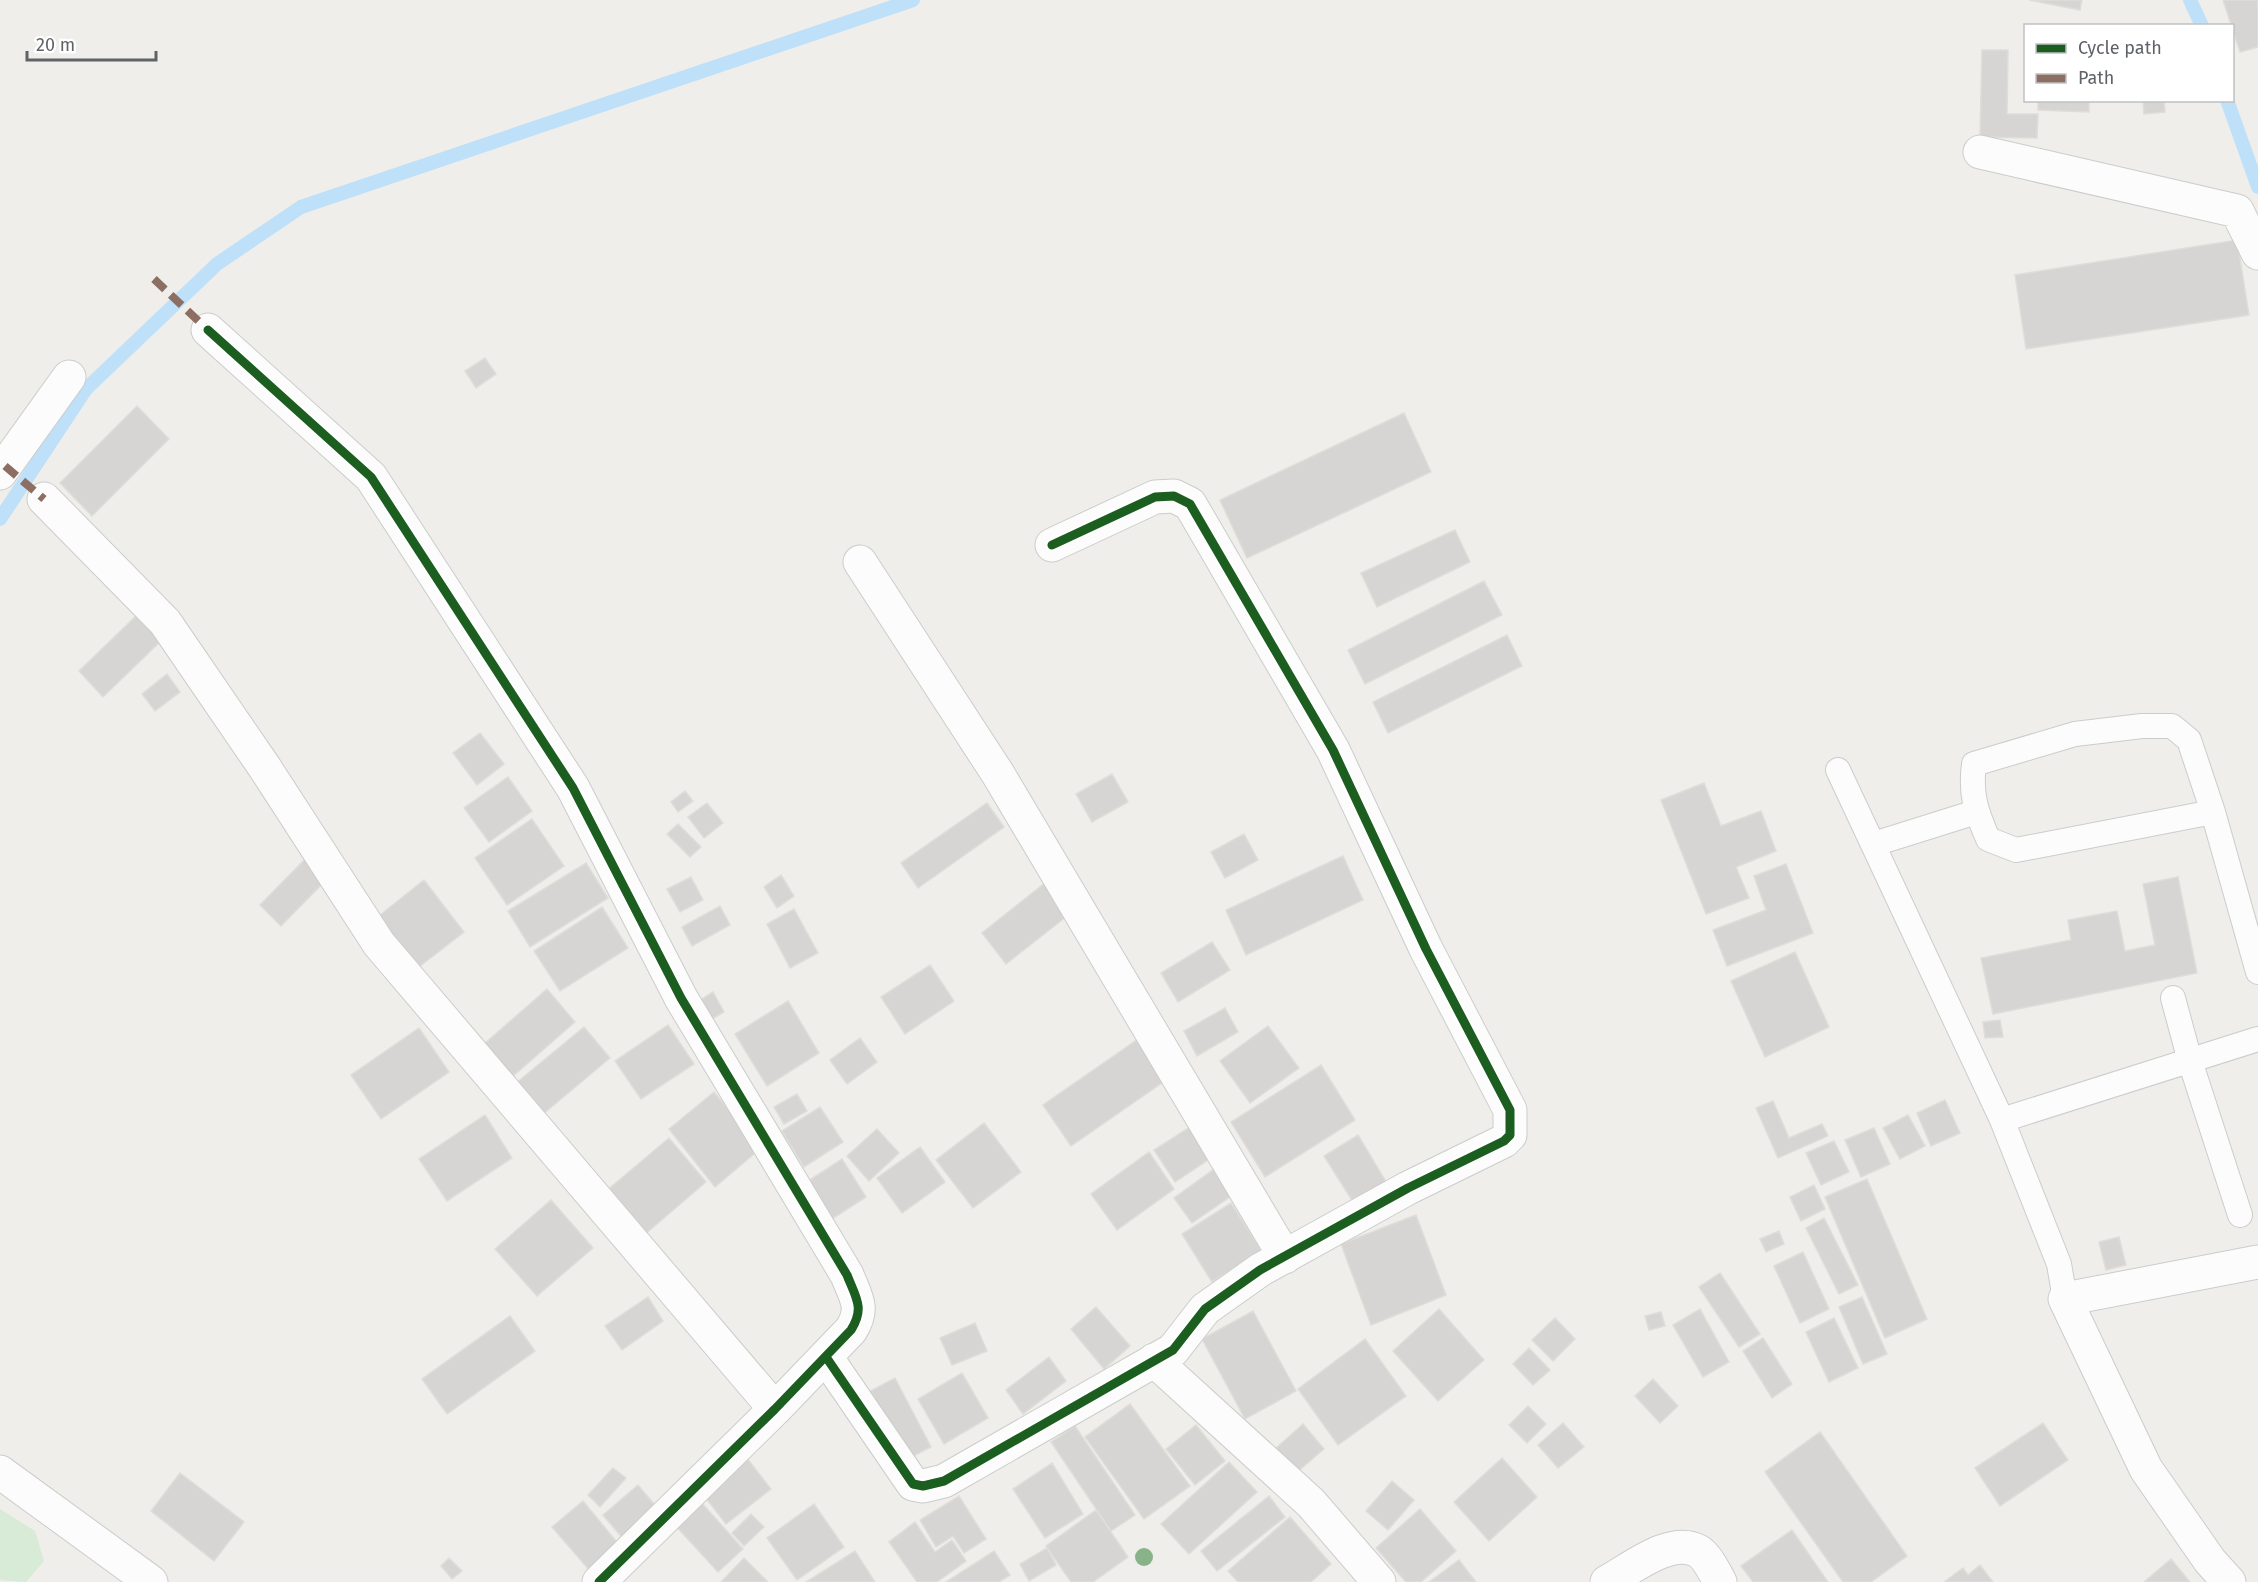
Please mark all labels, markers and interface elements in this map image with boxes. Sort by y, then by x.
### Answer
scale bar [27,24,156,62]
legend [2024,24,2234,102]
text: 20 m [36,34,75,56]
text: Cycle path [2078,37,2162,59]
text: Path [2078,67,2114,89]

